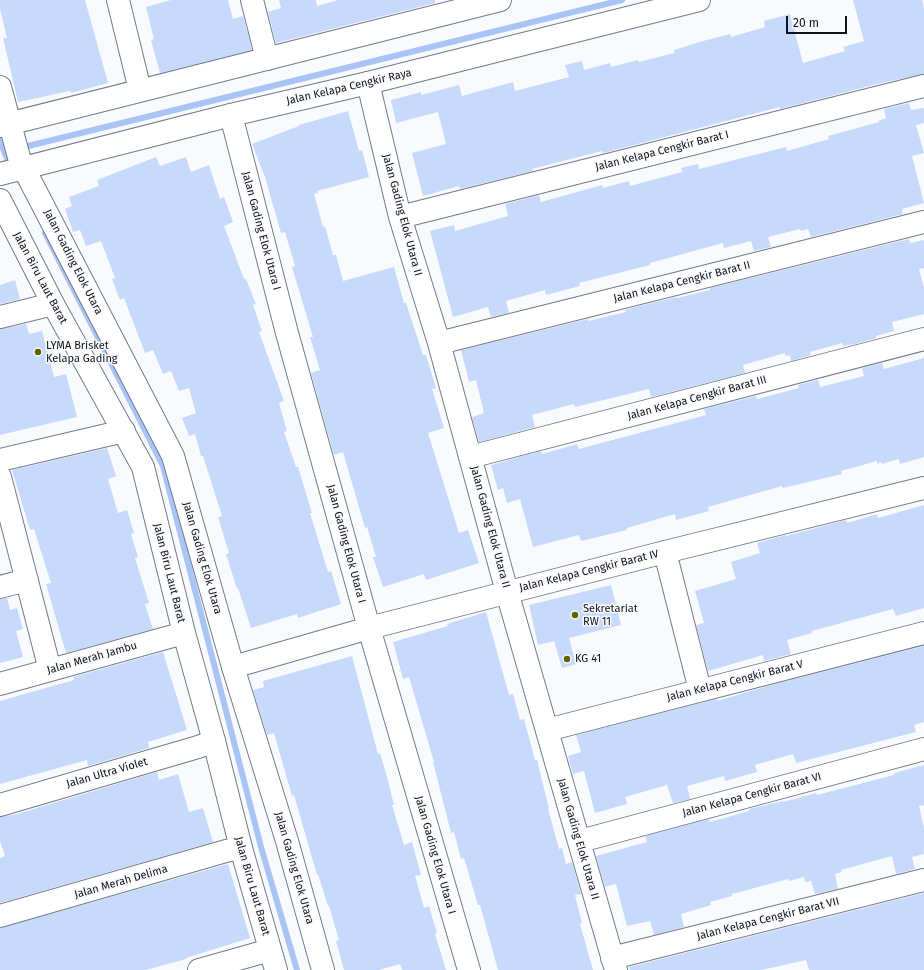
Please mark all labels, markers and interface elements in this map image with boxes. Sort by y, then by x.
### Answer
scale bar [788,8,849,34]
text: 20 m [793,16,819,30]
street label: Jalan Kelapa Cengkir Raya [285,66,413,108]
street label: Jalan Kelapa Cengkir Barat I [594,128,730,174]
street label: Jalan Gading Elok Utara II [379,153,425,277]
street label: Jalan Gading Elok Utara I [239,170,283,292]
street label: Jalan Gading Elok Utara [41,207,105,317]
street label: Jalan Biru Laut Barat [10,230,70,326]
street label: Jalan Kelapa Cengkir Barat II [612,259,752,305]
place label: LYMA Brisket Kelapa Gading [46,339,118,365]
marker: LYMA Brisket Kelapa Gading [33,347,43,357]
street label: Jalan Kelapa Cengkir Barat III [626,373,768,423]
street label: Jalan Gading Elok Utara II [467,465,513,589]
street label: Jalan Gading Elok Utara I [324,483,368,605]
street label: Jalan Gading Elok Utara [180,500,224,616]
street label: Jalan Biru Laut Barat [150,522,188,624]
street label: Jalan Kelapa Cengkir Barat IV [518,547,660,595]
place label: Sekretariat RW 11 [583,602,638,628]
marker: Sekretariat RW 11 [570,610,580,620]
street label: Jalan Merah Jambu [45,639,139,677]
place label: KG 41 [575,652,601,666]
marker: KG 41 [562,654,572,664]
street label: Jalan Kelapa Cengkir Barat V [665,658,805,704]
street label: Jalan Ultra Violet [65,755,149,791]
street label: Jalan Kelapa Cengkir Barat VI [681,770,823,820]
street label: Jalan Gading Elok Utara II [554,777,602,901]
street label: Jalan Gading Elok Utara I [412,794,458,916]
street label: Jalan Gading Elok Utara [272,810,316,926]
street label: Jalan Biru Laut Barat [232,835,272,937]
street label: Jalan Merah Delima [73,862,169,902]
street label: Jalan Kelapa Cengkir Barat VII [695,895,841,943]

